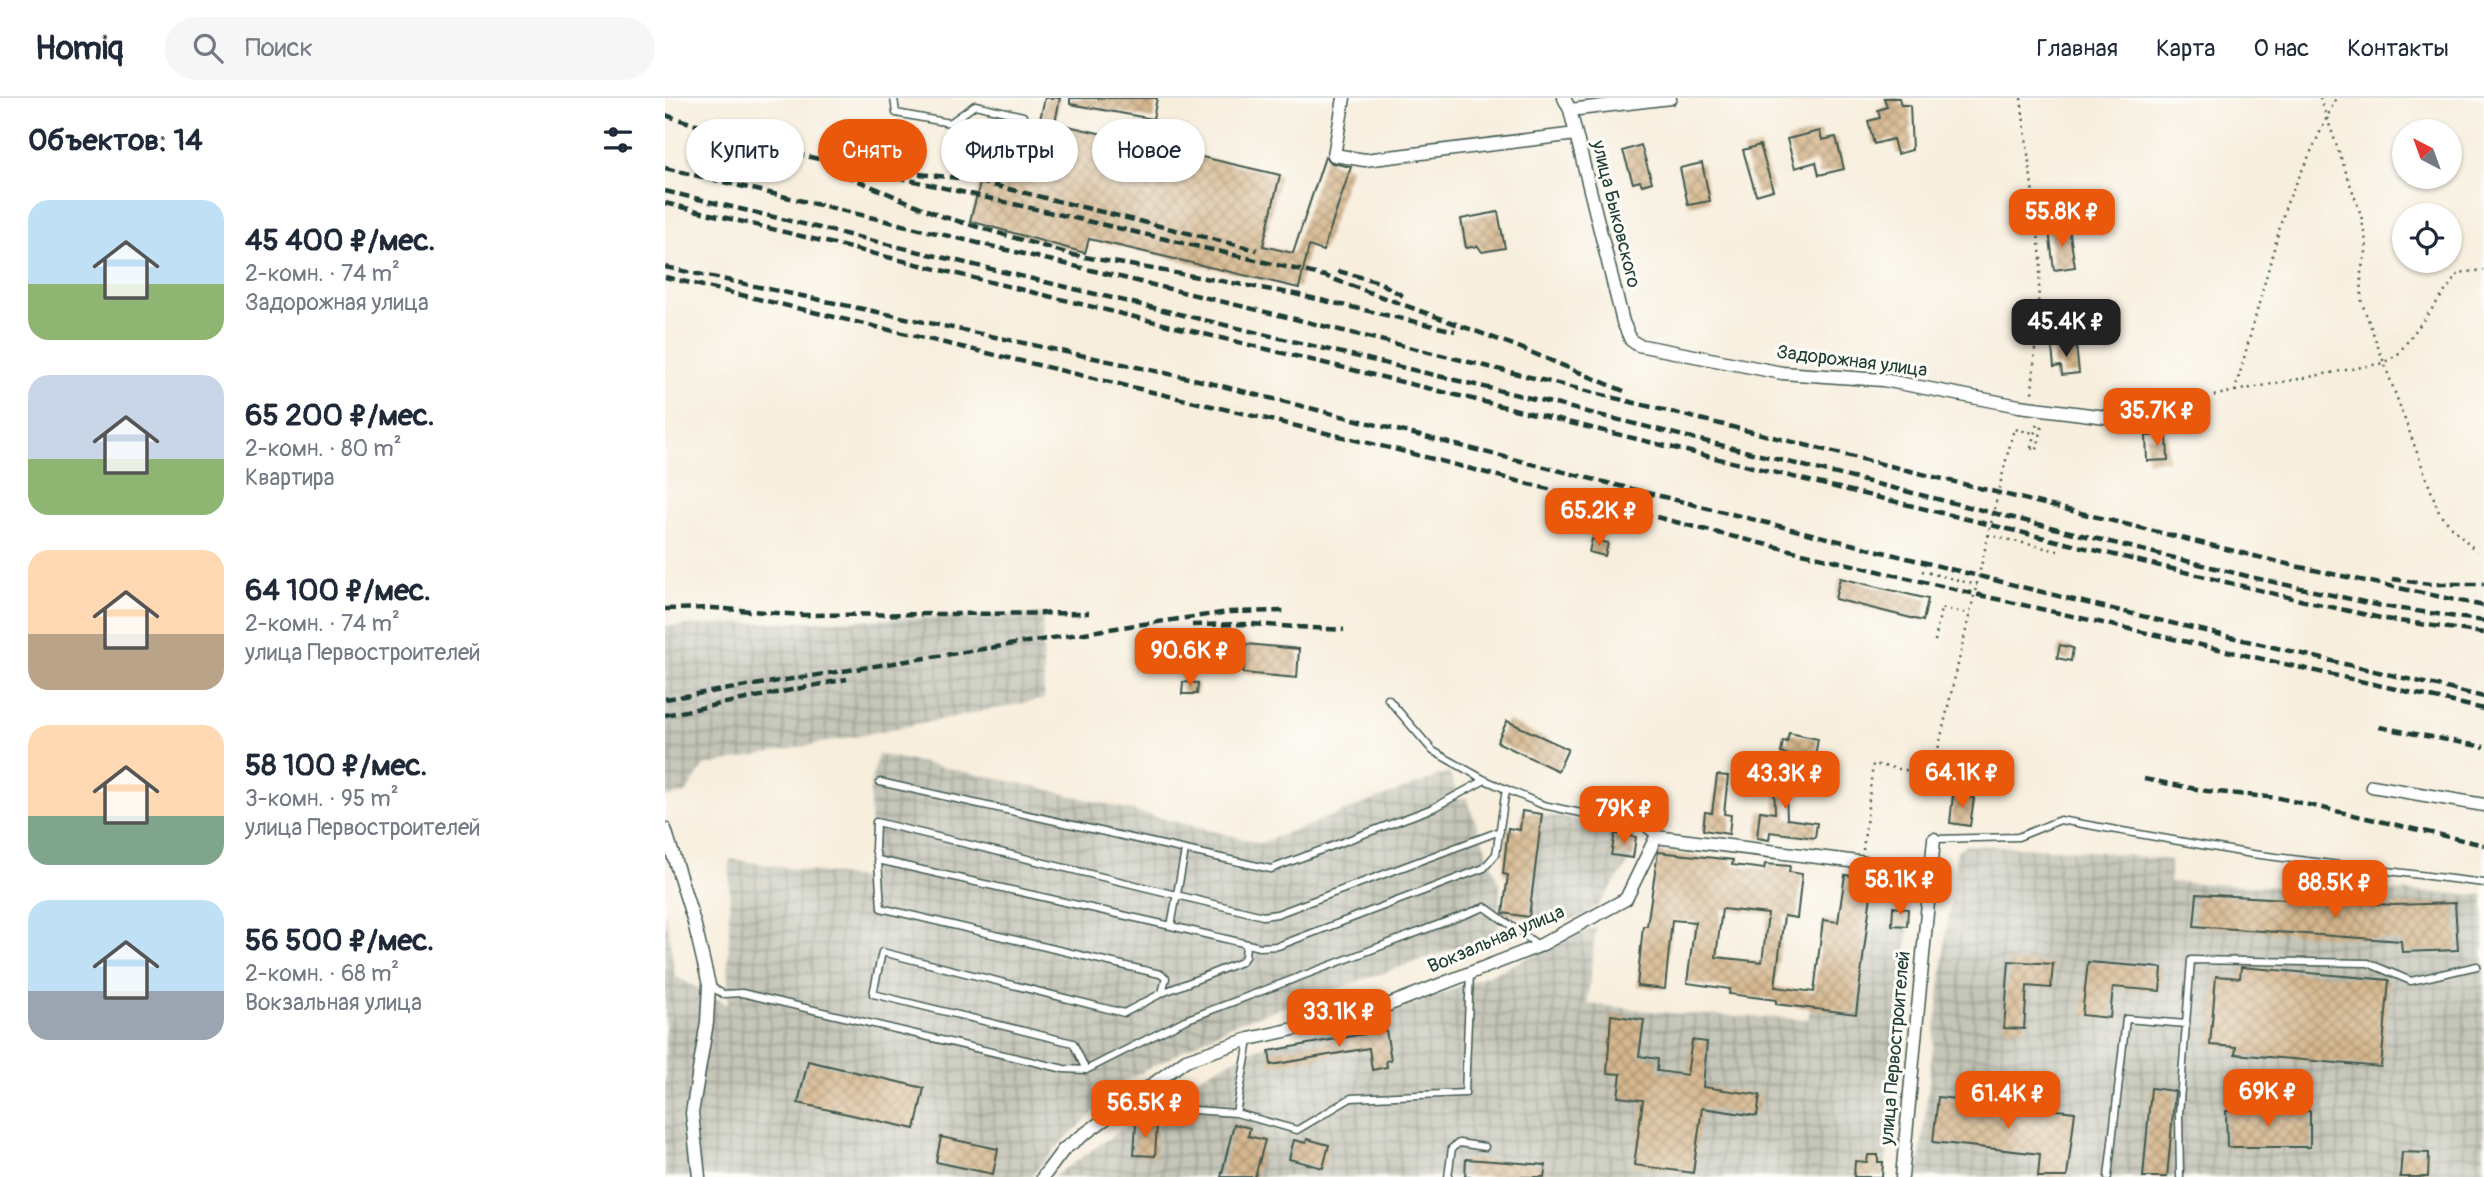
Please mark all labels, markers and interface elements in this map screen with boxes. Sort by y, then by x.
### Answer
search box [165,17,655,80]
text: Homiq [35,28,123,69]
icon: search [189,29,227,67]
text: Поиск [245,32,313,64]
text: Главная [2037,34,2118,63]
text: Карта [2156,34,2216,63]
text: О нас [2254,34,2309,63]
text: Контакты [2347,34,2449,63]
chip: Купить [686,119,804,182]
chip: Снять [818,119,927,182]
chip: Фильтры [941,119,1078,182]
chip: Новое [1092,119,1205,182]
north arrow [2392,119,2462,189]
map controls [2392,119,2462,273]
icon: filters [599,121,637,159]
text: Объектов: 14 [28,122,203,159]
street label: улица Быковского [1586,137,1646,290]
pin: 55.8K ₽ [1997,190,2127,249]
text: 55.8K ₽ [2025,197,2099,226]
button: locate [2392,203,2462,273]
text: 45 400 ₽/мес. [245,222,435,259]
icon: home [84,228,168,312]
text: 2-комн. · 74 m² [245,259,400,288]
text: Задорожная улица [245,288,429,317]
pin: 45.4K ₽ [2001,300,2131,359]
text: 45.4K ₽ [2028,307,2104,336]
street label: Задорожная улица [1775,340,1929,382]
pin: 35.7K ₽ [2092,388,2222,448]
text: 35.7K ₽ [2119,396,2195,425]
text: 65 200 ₽/мес. [245,397,435,434]
icon: home [84,403,168,487]
text: 2-комн. · 80 m² [245,434,402,463]
text: Квартира [245,463,334,492]
pin: 65.2K ₽ [1534,489,1664,548]
text: 65.2K ₽ [1561,496,1637,525]
text: 64 100 ₽/мес. [245,572,431,609]
icon: home [84,578,168,662]
text: 2-комн. · 74 m² [245,609,400,638]
pin: 90.6K ₽ [1125,628,1255,688]
text: 90.6K ₽ [1151,636,1229,665]
text: улица Первостроителей [245,638,480,667]
text: 58 100 ₽/мес. [245,747,427,784]
pin: 64.1K ₽ [1897,750,2027,810]
pin: 43.3K ₽ [1720,752,1850,811]
icon: home [84,753,168,837]
text: 64.1K ₽ [1925,758,1999,787]
text: 43.3K ₽ [1747,759,1823,788]
text: 3-комн. · 95 m² [245,784,399,813]
pin: 79K ₽ [1575,786,1673,846]
text: 79K ₽ [1596,794,1652,823]
text: улица Первостроителей [245,813,480,842]
pin: 58.1K ₽ [1835,858,1965,917]
pin: 88.5K ₽ [2270,860,2400,920]
text: 58.1K ₽ [1865,865,1935,894]
text: 88.5K ₽ [2298,868,2372,897]
street label: Вокзальная улица [1424,899,1568,979]
text: 56 500 ₽/мес. [245,922,434,959]
icon: home [84,928,168,1012]
street label: улица Первостроителей [1874,950,1915,1147]
text: 2-комн. · 68 m² [245,959,399,988]
text: Вокзальная улица [245,988,422,1017]
pin: 33.1K ₽ [1274,990,1404,1049]
text: 33.1K ₽ [1303,997,1375,1026]
pin: 69K ₽ [2219,1070,2317,1129]
pin: 61.4K ₽ [1943,1072,2073,1131]
text: 69K ₽ [2239,1077,2297,1106]
text: 61.4K ₽ [1971,1079,2045,1108]
pin: 56.5K ₽ [1080,1080,1210,1140]
text: 56.5K ₽ [1107,1088,1183,1117]

